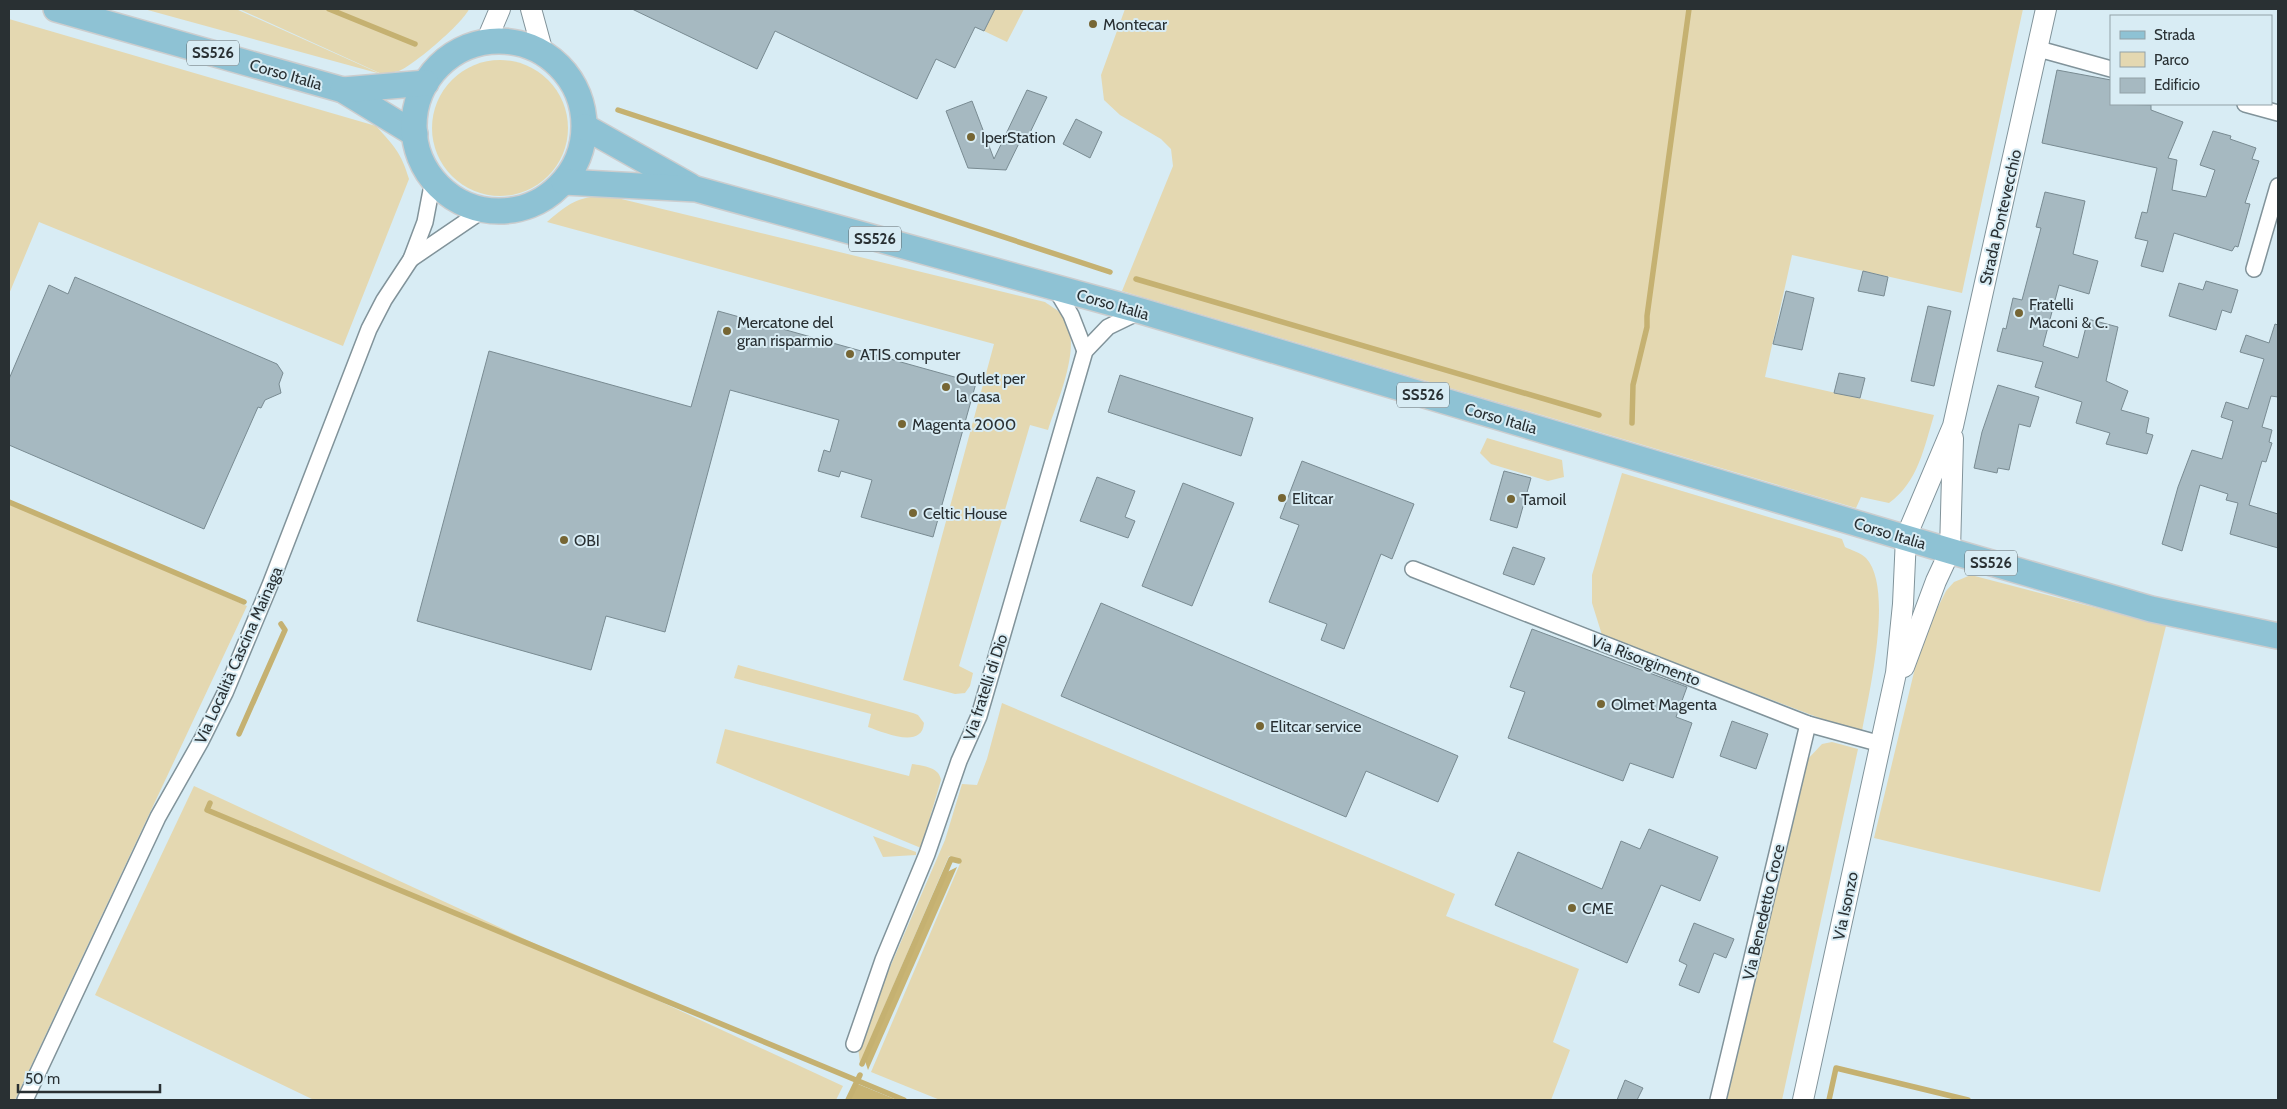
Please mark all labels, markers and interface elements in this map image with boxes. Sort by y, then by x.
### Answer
place label: Montecar [1103,15,1168,34]
legend [2110,15,2272,105]
marker: Montecar [1087,18,1099,30]
text: Strada [2154,26,2196,44]
road number: SS526 [187,40,239,66]
text: Parco [2154,51,2189,69]
street label: Corso Italia [247,55,325,94]
text: Edificio [2154,76,2200,94]
place label: IperStation [981,128,1056,147]
marker: IperStation [965,131,977,143]
street label: Strada Pontevecchio [1976,147,2025,287]
road number: SS526 [849,226,901,252]
street label: Corso Italia [1074,285,1152,324]
place label: Fratelli Maconi & C. [2029,295,2108,332]
marker: Fratelli Maconi & C. [2013,307,2025,319]
place label: Mercatone del gran risparmio [737,313,834,350]
marker: Mercatone del gran risparmio [721,325,733,337]
place label: ATIS computer [860,345,961,364]
marker: ATIS computer [844,348,856,360]
place label: Outlet per la casa [956,369,1026,406]
marker: Outlet per la casa [940,381,952,393]
road number: SS526 [1397,382,1449,408]
street label: Corso Italia [1462,399,1540,438]
place label: Magenta 2000 [912,415,1016,434]
marker: Magenta 2000 [896,418,908,430]
place label: Elitcar [1292,489,1334,508]
place label: Tamoil [1521,490,1566,509]
marker: Elitcar [1276,492,1288,504]
marker: Tamoil [1505,493,1517,505]
place label: Celtic House [923,504,1007,523]
marker: Celtic House [907,507,919,519]
street label: Corso Italia [1852,514,1928,554]
place label: OBI [574,531,600,550]
marker: OBI [558,534,570,546]
road number: SS526 [1965,550,2017,576]
street label: Via Località Cascina Mainaga [191,563,286,747]
street label: Via fratelli di Dio [959,631,1012,743]
street label: Via Risorgimento [1589,631,1703,690]
place label: Olmet Magenta [1611,695,1717,714]
marker: Olmet Magenta [1595,698,1607,710]
place label: Elitcar service [1270,717,1361,736]
marker: Elitcar service [1254,720,1266,732]
street label: Via Benedetto Croce [1739,842,1788,982]
street label: Via Isonzo [1829,870,1862,942]
place label: CME [1582,899,1614,918]
marker: CME [1566,902,1578,914]
scale bar [18,1062,160,1094]
text: 50 m [25,1070,60,1088]

